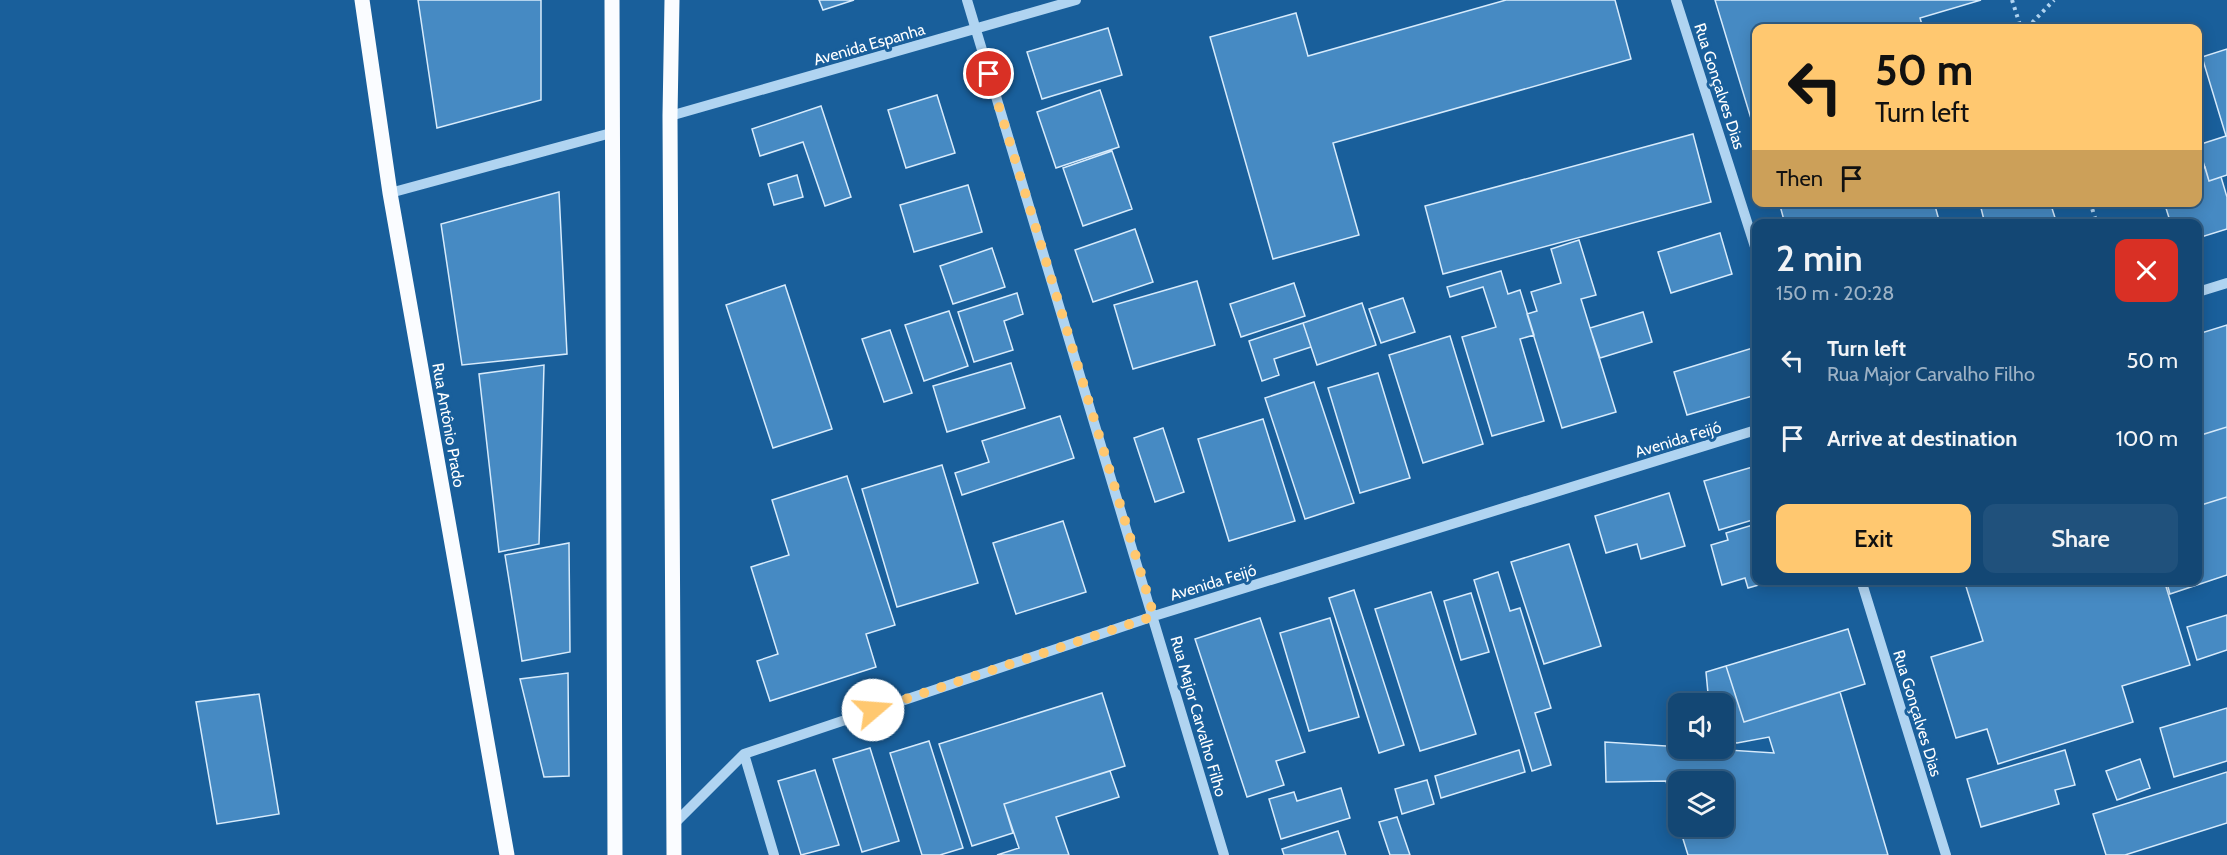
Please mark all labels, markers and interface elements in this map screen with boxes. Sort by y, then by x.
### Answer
street label: Avenida Espanha [811,19,927,69]
street label: Rua Gonçalves Dias [1690,21,1749,152]
text: 50 m [1875,44,1973,96]
pin [963,48,1014,99]
icon: left [1776,48,1854,126]
icon: arrive [972,57,1005,90]
text: Turn left [1875,96,1969,129]
icon: arrive [1835,162,1868,195]
text: Then [1776,165,1823,192]
text: 2 min [1776,236,1863,280]
button: close [2115,239,2178,302]
text: 150 m · 20:28 [1776,281,1894,305]
text: Turn left [1827,335,1906,362]
icon: left [1776,344,1809,377]
text: 50 m [2126,347,2178,374]
street label: Rua Antônio Prado [428,361,469,489]
text: Rua Major Carvalho Filho [1827,362,2035,386]
street label: Avenida Feijó [1633,417,1724,462]
icon: arrive [1776,422,1809,455]
text: Arrive at destination [1827,425,2017,452]
text: 100 m [2116,425,2178,452]
button: Exit [1776,504,1971,573]
button: Share [1983,504,2178,573]
street label: Avenida Feijó [1168,560,1259,605]
street label: Rua Major Carvalho Filho [1166,634,1231,799]
street label: Rua Gonçalves Dias [1889,647,1946,779]
position arrow [841,678,905,742]
map controls [1668,693,1734,837]
button: sound [1668,693,1734,759]
button: layers [1668,771,1734,837]

